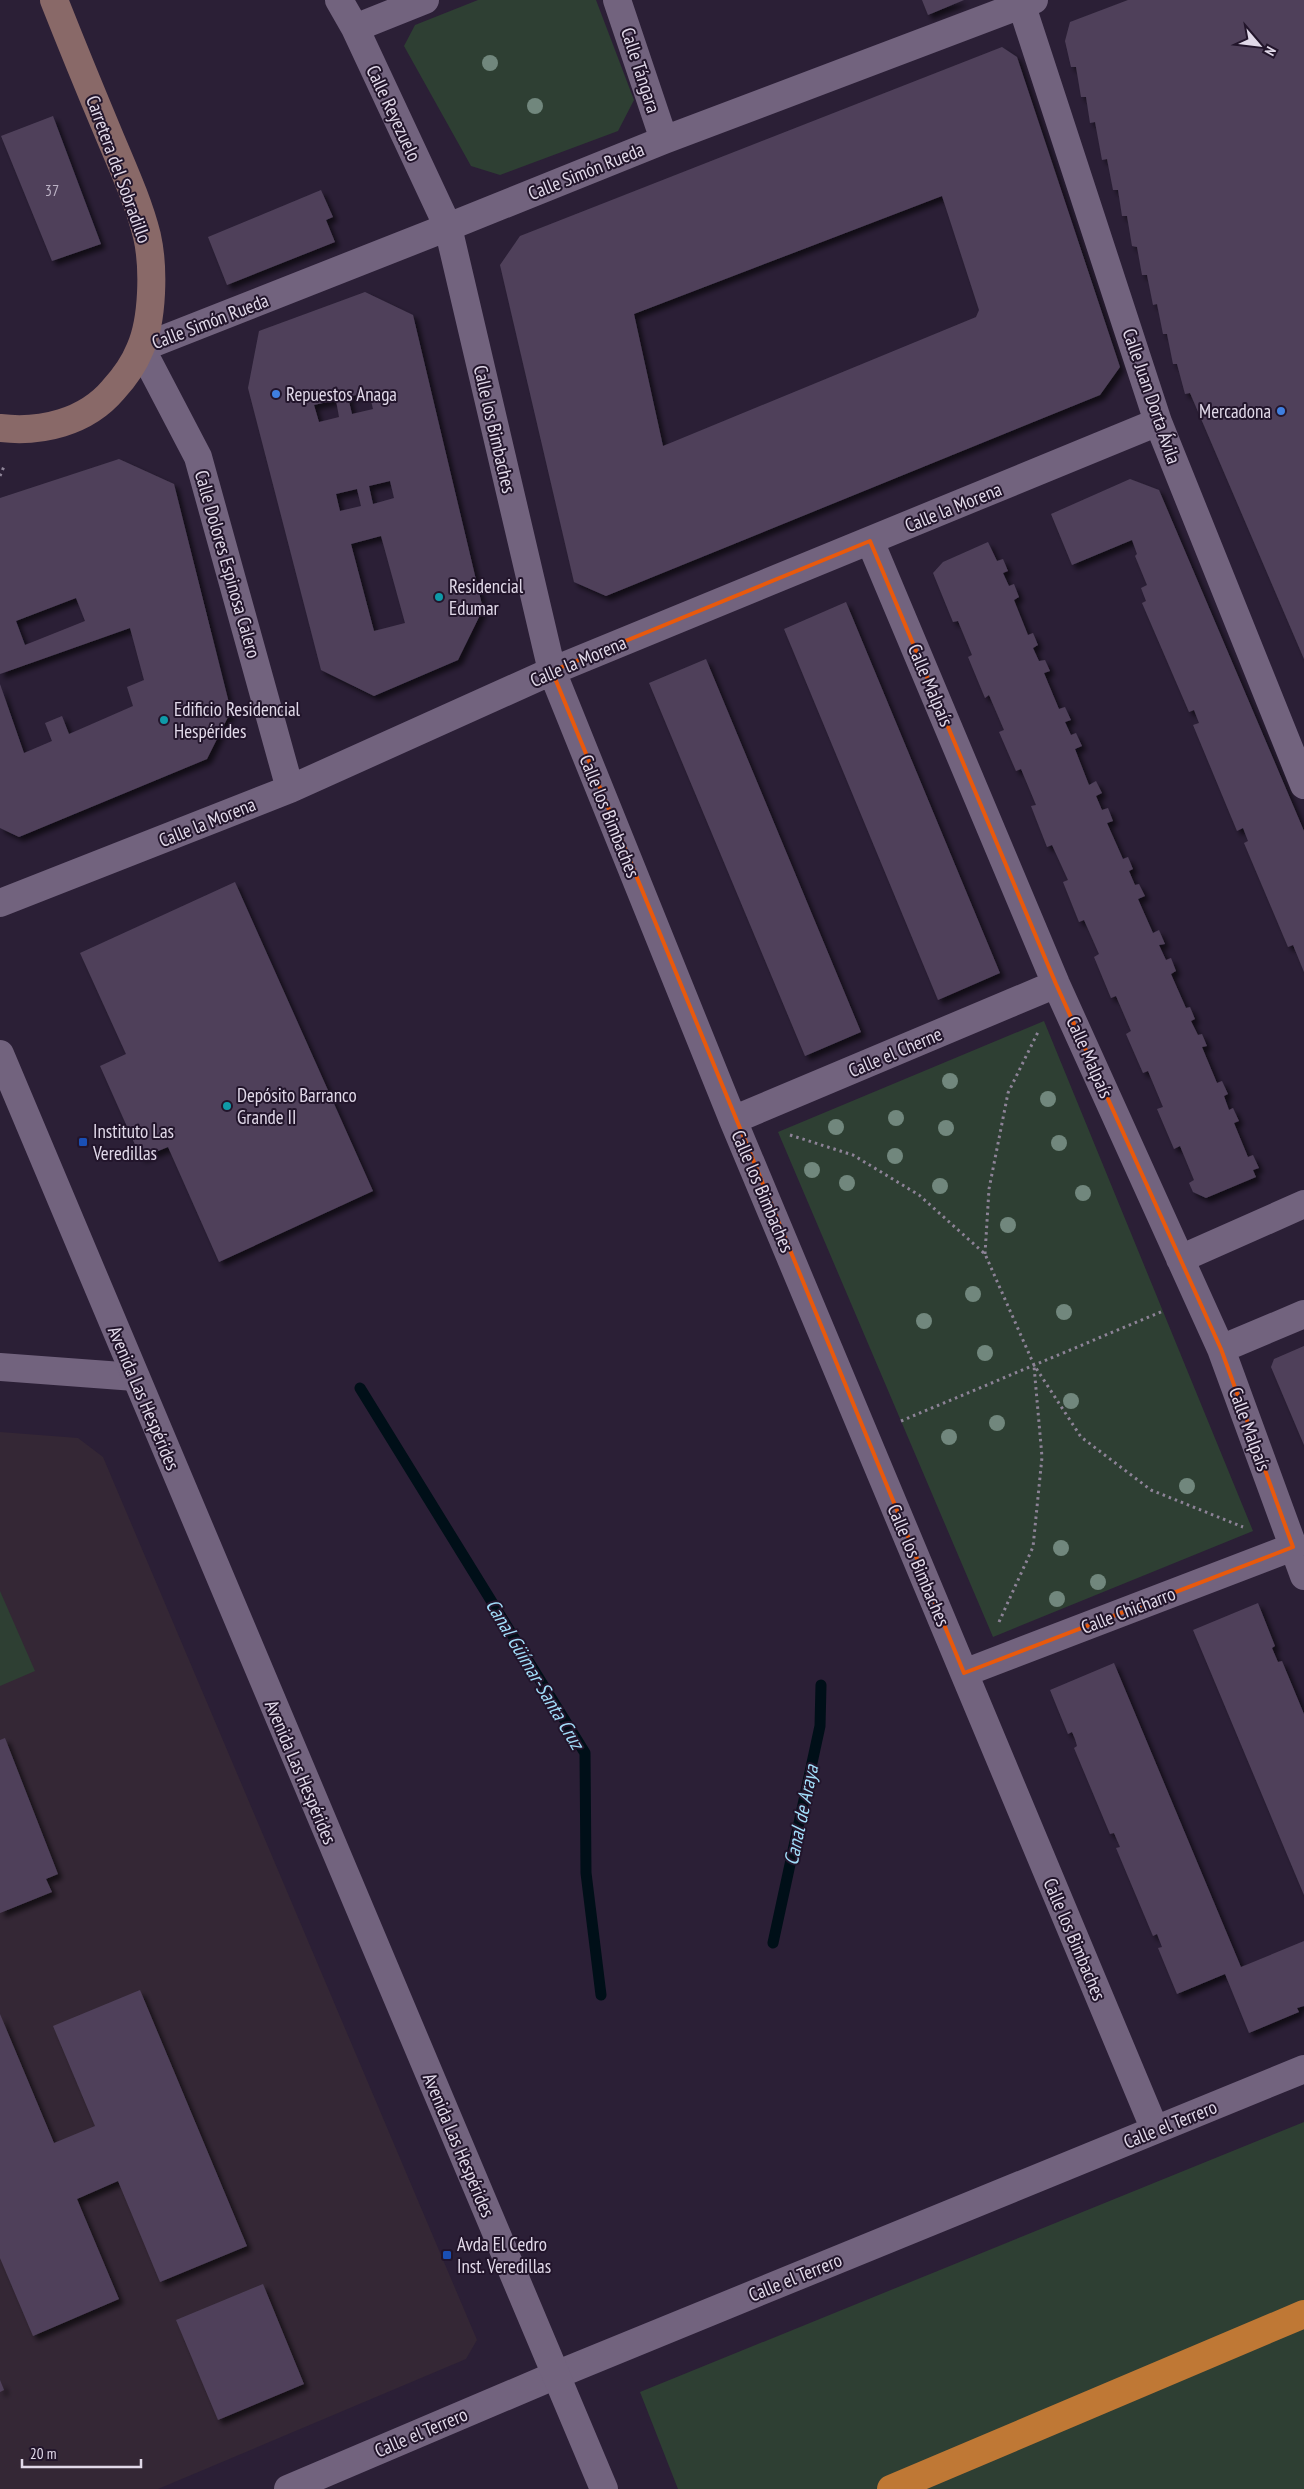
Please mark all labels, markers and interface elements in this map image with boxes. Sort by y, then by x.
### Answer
north arrow [1234,20,1284,70]
street label: Calle Tángara [616,24,666,116]
text: N [1261,44,1280,59]
street label: Calle Reyezuelo [361,61,427,165]
street label: Carretera del Sobradillo [81,92,157,246]
street label: Calle Simón Rueda [524,137,648,205]
house number: 37 [45,180,59,200]
street label: Calle Simón Rueda [148,288,272,354]
street label: Calle Juan Dorta Ávila [1118,325,1186,467]
street label: Calle los Bimbaches [469,363,521,495]
place label: Repuestos Anaga [286,382,397,406]
marker: Repuestos Anaga [270,388,282,400]
place label: Mercadona [1199,399,1271,423]
marker: Mercadona [1275,405,1287,417]
street label: Calle Dolores Espinosa Calero [190,467,266,661]
street label: Calle la Morena [901,477,1005,537]
place label: Residencial Edumar [449,574,524,620]
marker: Residencial Edumar [433,591,445,603]
street label: Calle la Morena [526,630,630,692]
street label: Calle Malpaís [903,640,959,730]
place label: Edificio Residencial Hespérides [174,697,301,743]
marker: Edificio Residencial Hespérides [158,714,170,726]
street label: Calle los Bimbaches [574,751,646,881]
street label: Calle la Morena [155,792,259,852]
street label: Calle Malpaís [1061,1012,1119,1102]
street label: Calle el Cherne [845,1021,946,1082]
place label: Depósito Barranco Grande II [237,1083,357,1129]
marker: Depósito Barranco Grande II [221,1100,233,1112]
place label: Instituto Las Veredillas [92,1119,174,1165]
street label: Calle los Bimbaches [726,1126,800,1256]
marker: Instituto Las Veredillas [77,1136,89,1148]
street label: Avenida Las Hespérides [103,1322,185,1474]
street label: Calle Malpaís [1224,1384,1276,1474]
street label: Calle los Bimbaches [882,1500,956,1630]
street label: Calle Chicharro [1077,1581,1179,1639]
water label: Canal Güímar-Santa Cruz [480,1594,591,1756]
street label: Avenida Las Hespérides [260,1696,342,1848]
water label: Canal de Araya [778,1762,824,1867]
street label: Calle los Bimbaches [1038,1874,1112,2004]
street label: Avenida Las Hespérides [418,2069,500,2221]
street label: Calle el Terrero [1120,2094,1220,2154]
place label: Avda El Cedro Inst. Veredillas [457,2232,551,2278]
street label: Calle el Terrero [745,2247,845,2307]
marker: Avda El Cedro Inst. Veredillas [441,2249,453,2261]
street label: Calle el Terrero [371,2402,471,2462]
scale bar [22,2436,141,2468]
text: 20 m [30,2444,56,2463]

